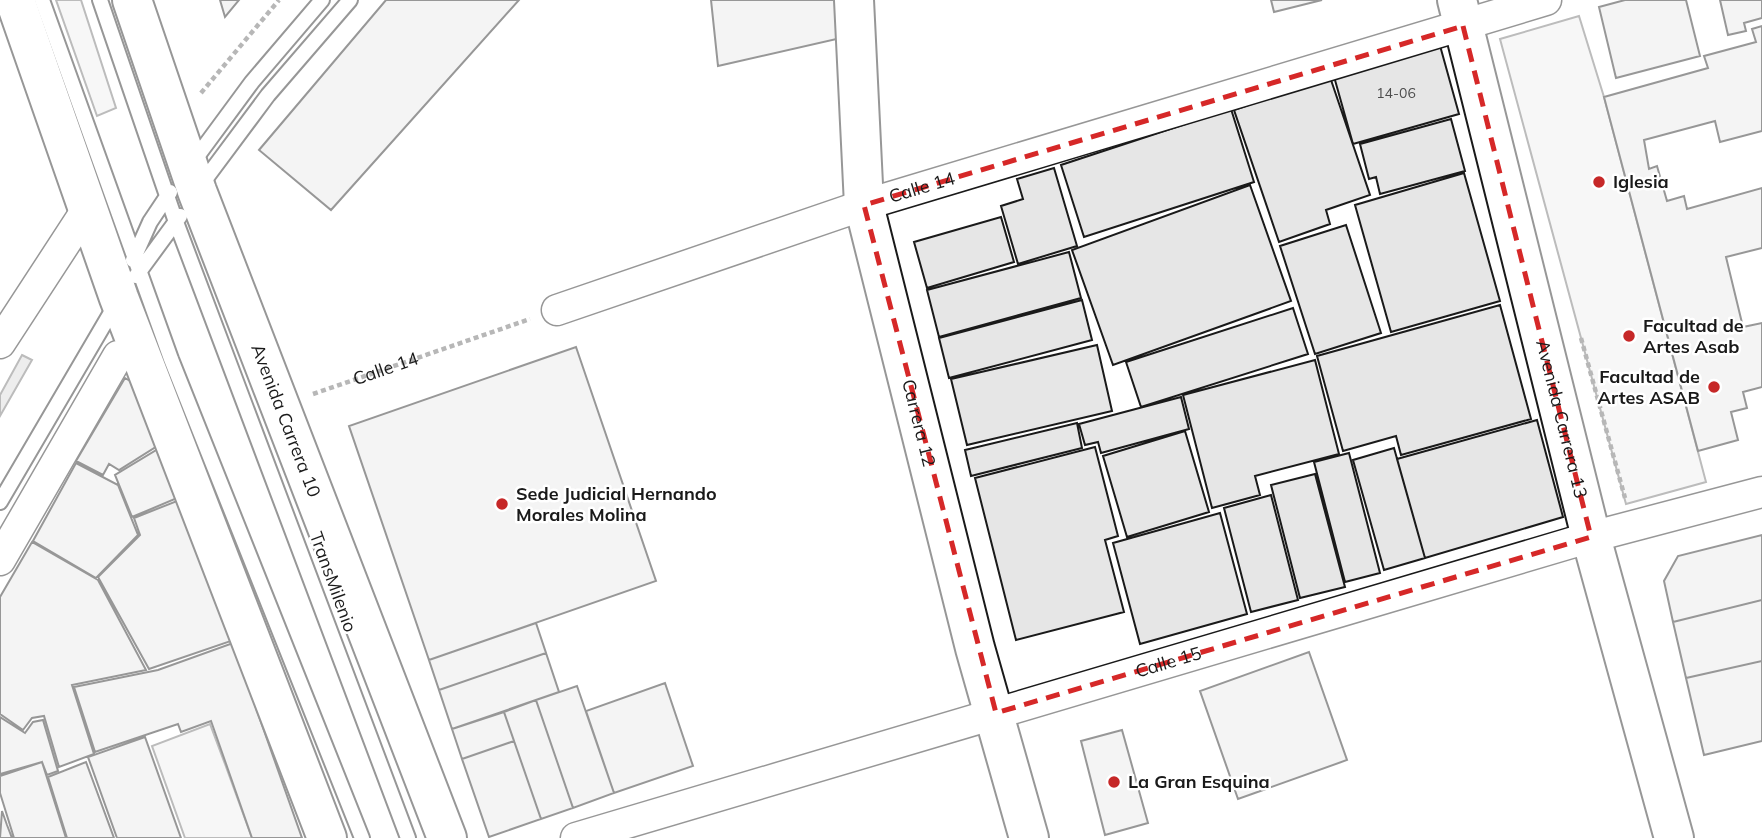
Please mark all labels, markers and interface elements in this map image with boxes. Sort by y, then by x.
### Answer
house number: 14-06 [1376,84,1416,102]
street label: Calle 14 [886,166,958,208]
place label: Iglesia [1613,170,1669,193]
marker: Iglesia [1591,174,1607,190]
place label: Facultad de Artes Asab [1643,314,1744,358]
marker: Facultad de Artes Asab [1621,328,1637,344]
street label: Avenida Carrera 13 [1531,337,1593,501]
street label: Avenida Carrera 10 [246,341,326,500]
street label: Calle 14 [350,346,421,390]
place label: Facultad de Artes ASAB [1598,365,1700,409]
street label: Carrera 12 [897,377,941,469]
marker: Facultad de Artes ASAB [1706,379,1722,395]
place label: Sede Judicial Hernando Morales Molina [516,482,717,526]
marker: Sede Judicial Hernando Morales Molina [494,496,510,512]
street label: TransMilenio [305,528,362,635]
street label: Calle 15 [1133,641,1204,682]
place label: La Gran Esquina [1128,770,1270,793]
marker: La Gran Esquina [1106,774,1122,790]

